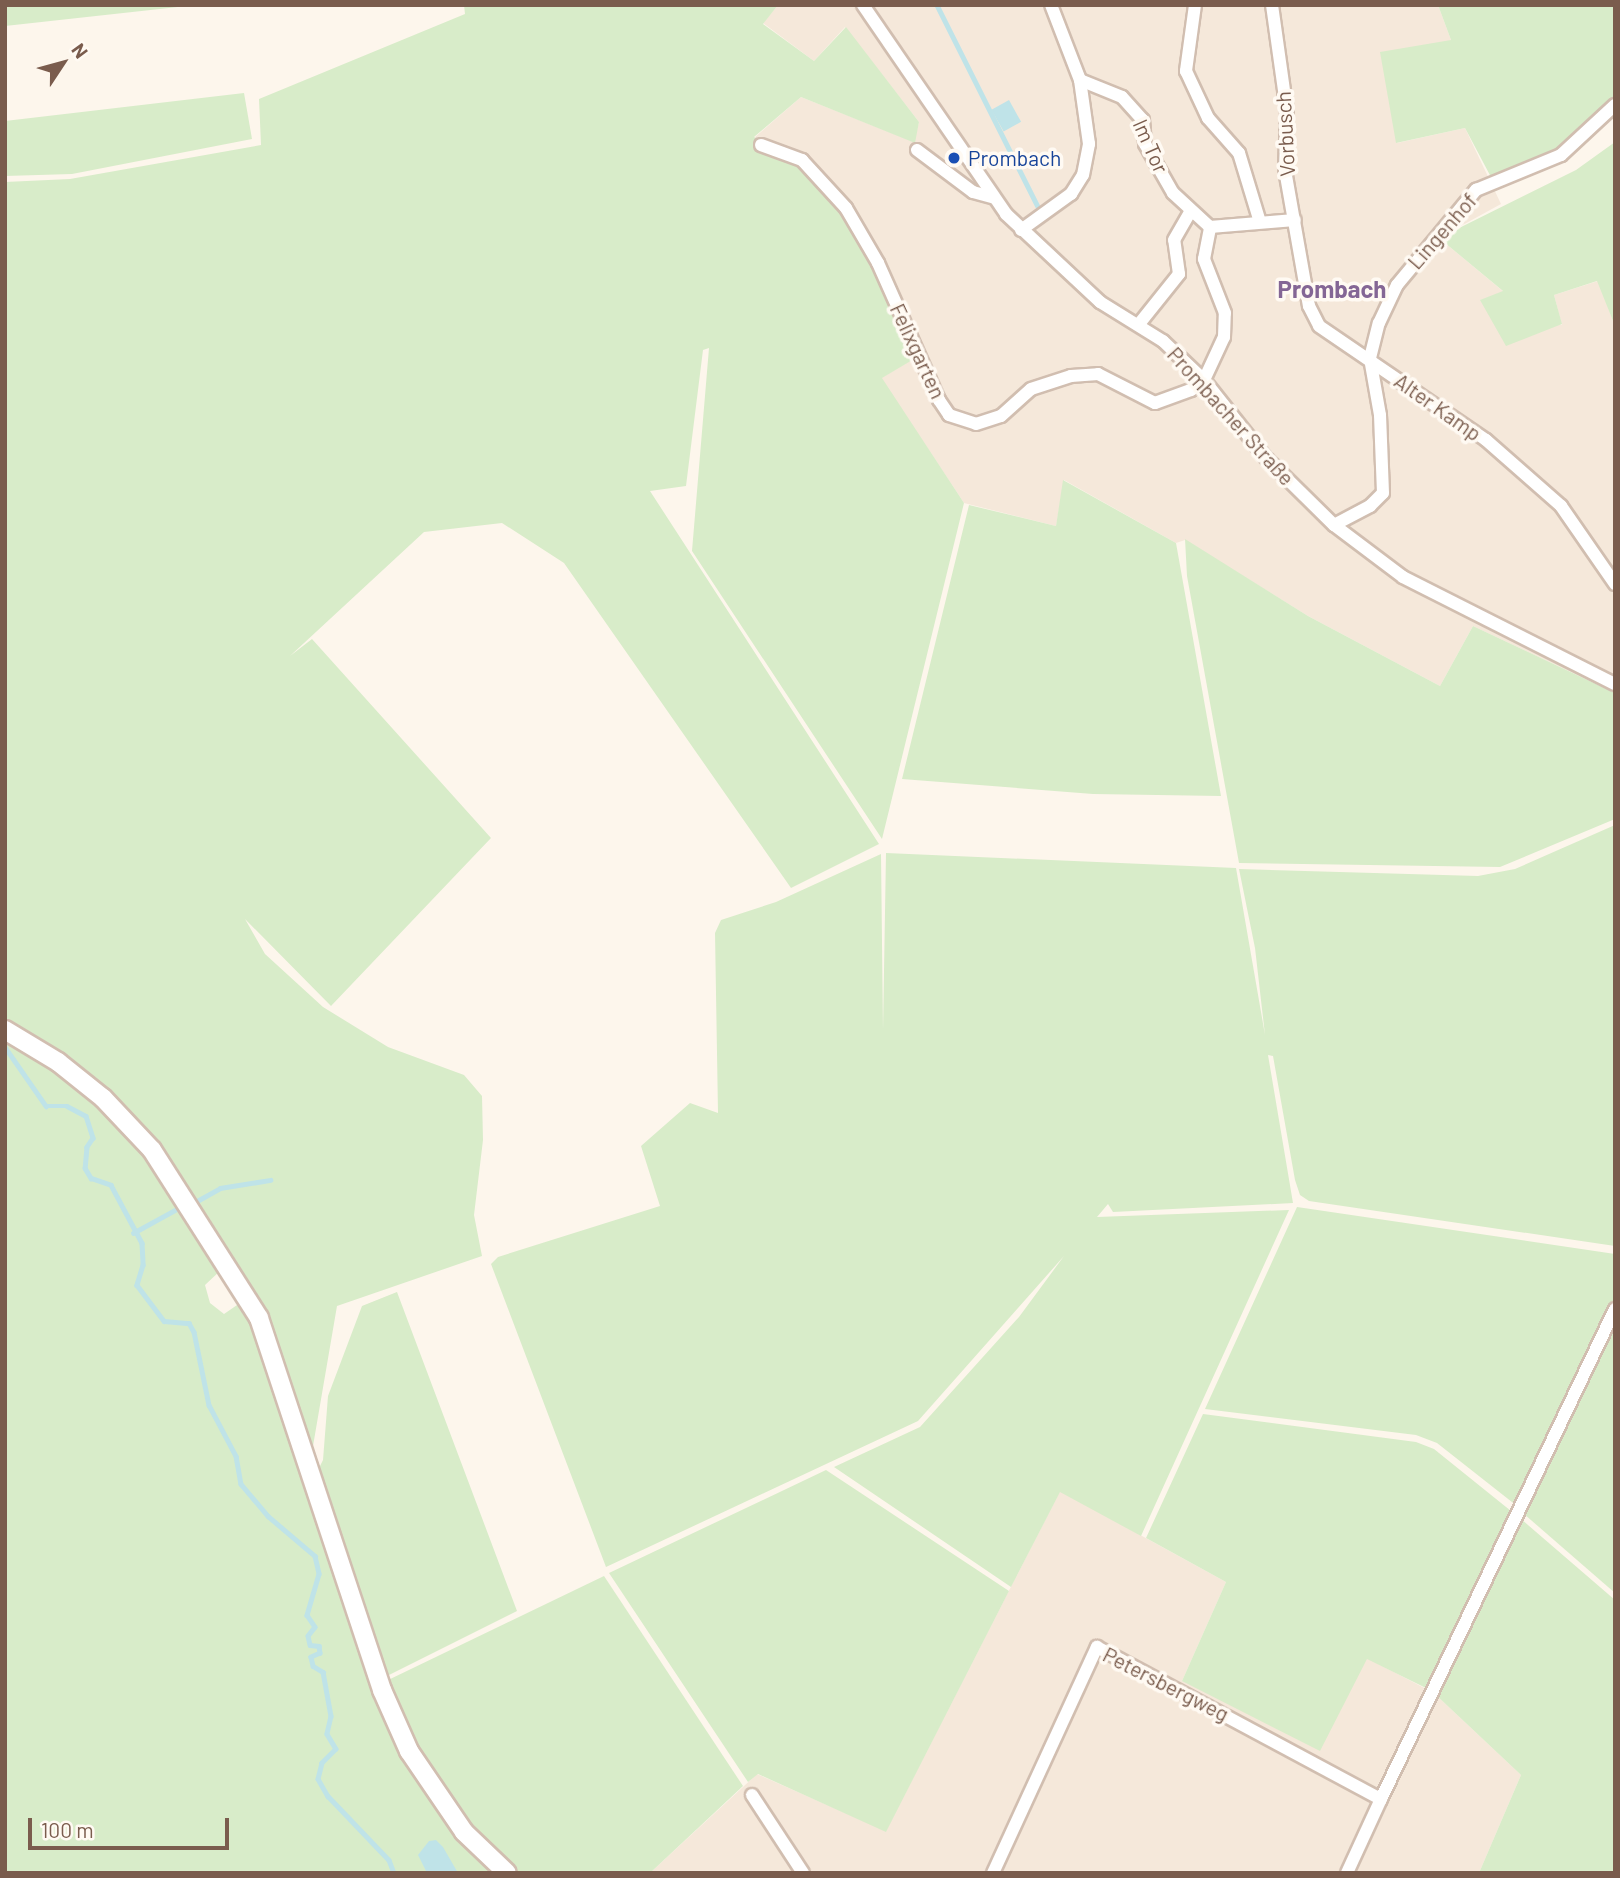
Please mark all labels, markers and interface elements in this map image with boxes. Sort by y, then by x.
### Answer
north arrow [28,28,98,98]
text: N [67,38,93,62]
street label: Vorbusch [1270,91,1300,177]
street label: Im Tor [1128,115,1174,177]
place label: Prombach [968,145,1061,171]
marker: Prombach [946,150,962,166]
street label: Lingenhof [1402,188,1482,274]
district label: Prombach [1278,275,1386,303]
street label: Felixgarten [885,299,951,403]
street label: Prombacher Straße [1162,342,1300,490]
street label: Alter Kamp [1390,368,1486,446]
street label: Petersbergweg [1099,1642,1233,1726]
scale bar [32,1804,233,1848]
text: 100 m [41,1817,94,1842]

